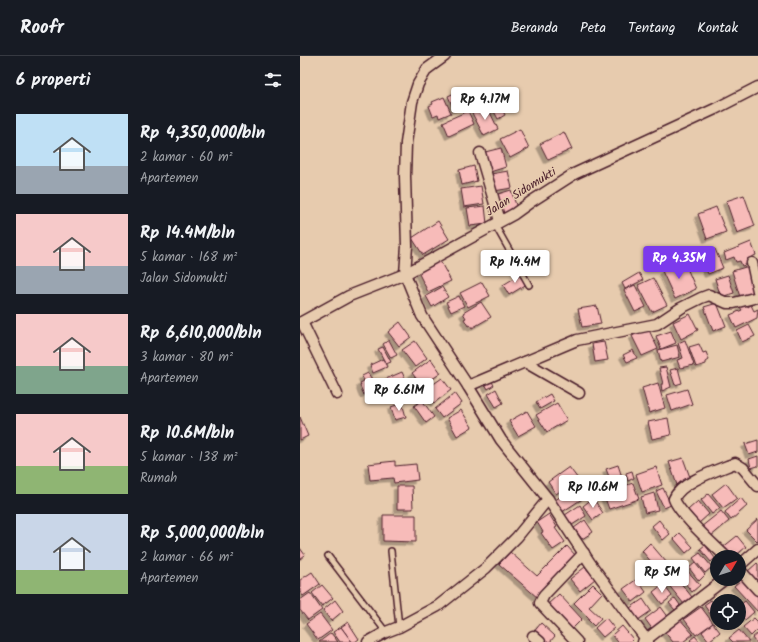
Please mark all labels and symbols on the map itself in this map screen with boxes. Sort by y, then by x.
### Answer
pin: Rp 4.17M [444,87,526,121]
street label: Jalan Sidomukti [482,162,561,221]
pin: Rp 4.35M [638,246,720,280]
pin: Rp 14.4M [474,250,556,284]
pin: Rp 6.61M [358,378,440,412]
pin: Rp 10.6M [552,475,634,509]
north arrow [710,550,746,586]
pin: Rp 5M [634,560,690,594]

